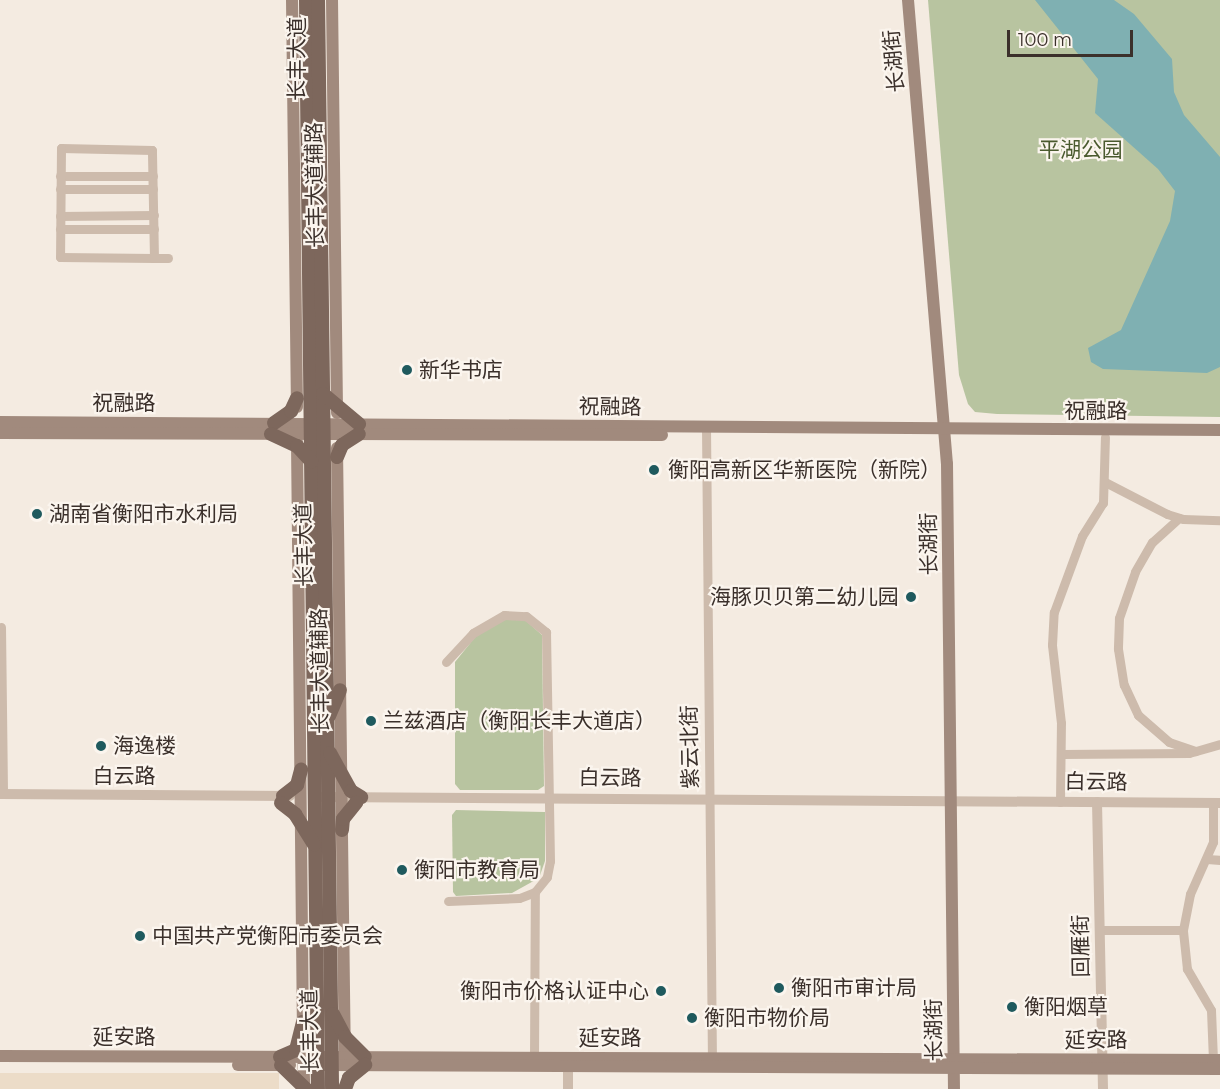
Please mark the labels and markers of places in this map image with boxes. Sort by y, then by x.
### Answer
place label: 新华书店 [419,357,503,383]
marker: 新华书店 [400,363,414,377]
place label: 衡阳高新区华新医院（新院） [668,457,941,483]
marker: 衡阳高新区华新医院（新院） [645,461,663,479]
place label: 湖南省衡阳市水利局 [49,501,238,527]
marker: 湖南省衡阳市水利局 [30,507,44,521]
place label: 海豚贝贝第二幼儿园 [710,584,899,610]
marker: 海豚贝贝第二幼儿园 [904,590,918,604]
place label: 兰兹酒店（衡阳长丰大道店） [383,708,656,734]
marker: 兰兹酒店（衡阳长丰大道店） [364,714,378,728]
place label: 海逸楼 [113,733,176,759]
marker: 海逸楼 [94,739,108,753]
place label: 衡阳市教育局 [414,857,540,883]
marker: 衡阳市教育局 [395,863,409,877]
place label: 中国共产党衡阳市委员会 [152,923,383,949]
marker: 中国共产党衡阳市委员会 [133,929,147,943]
place label: 衡阳市审计局 [791,975,917,1001]
place label: 衡阳市价格认证中心 [460,978,649,1004]
marker: 衡阳市审计局 [772,981,786,995]
marker: 衡阳市价格认证中心 [654,984,668,998]
place label: 衡阳烟草 [1024,994,1108,1020]
marker: 衡阳烟草 [1005,1000,1019,1014]
place label: 衡阳市物价局 [704,1005,830,1031]
marker: 衡阳市物价局 [685,1011,699,1025]

